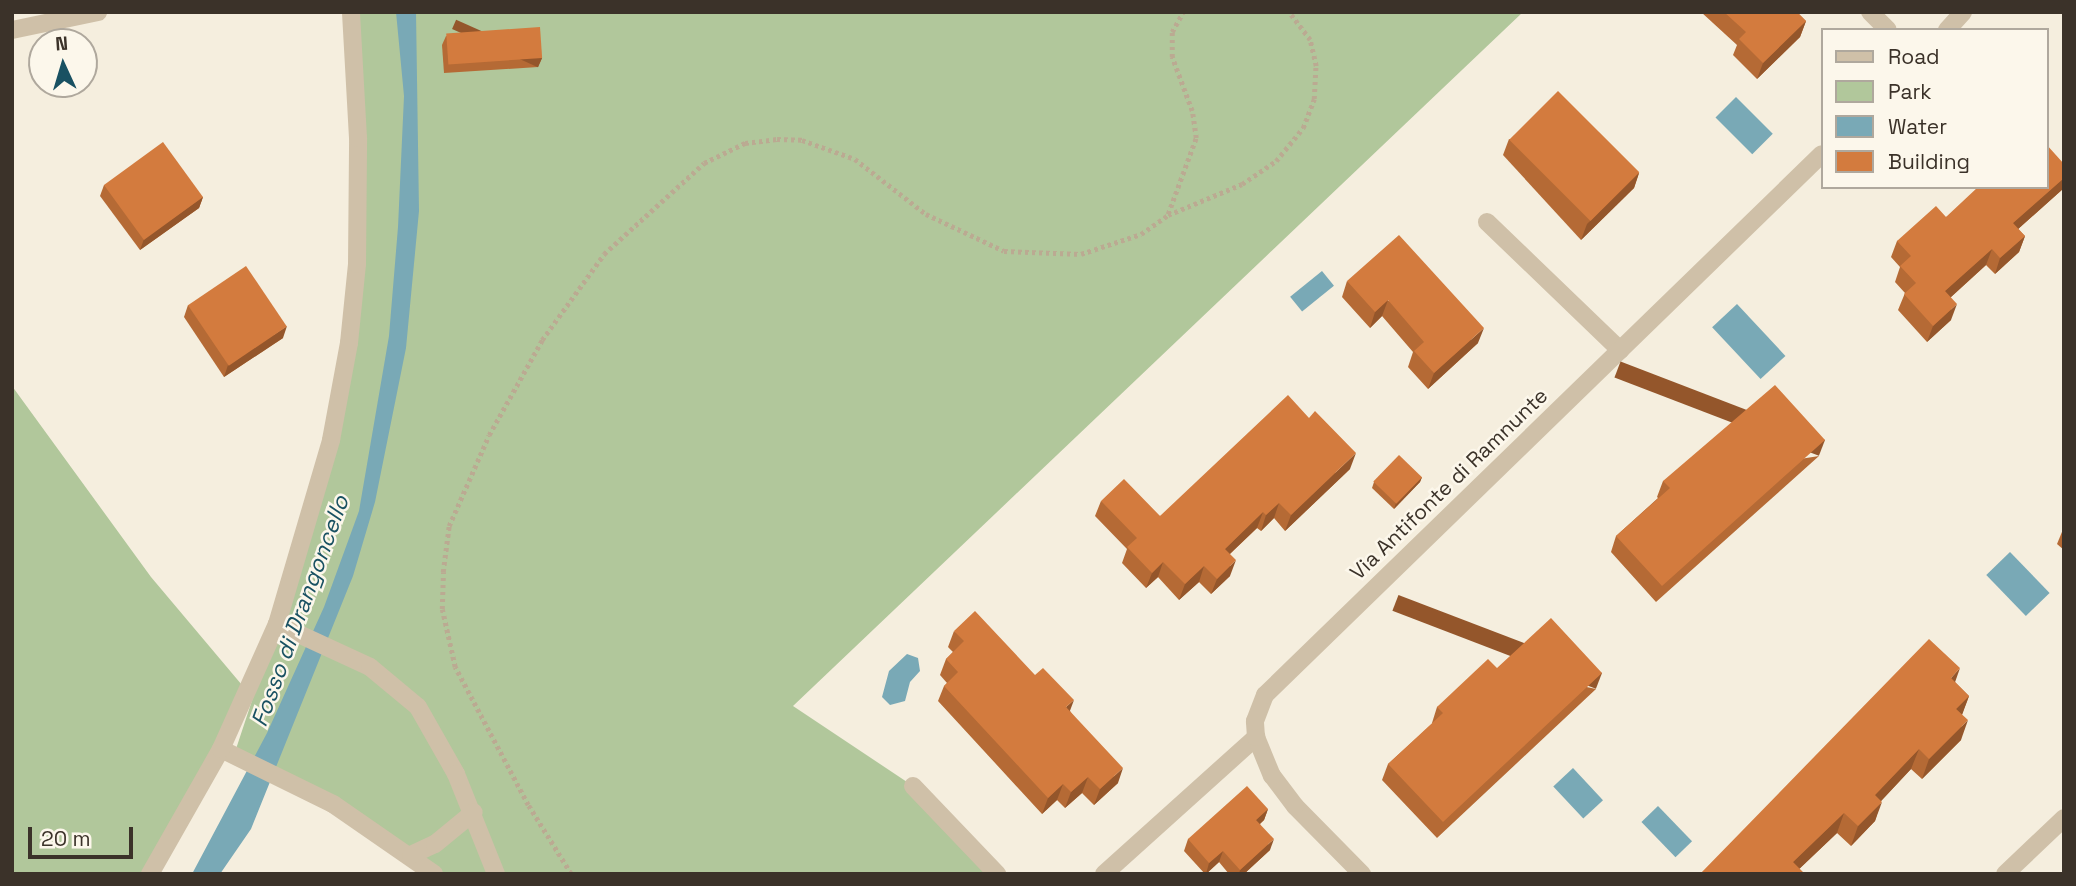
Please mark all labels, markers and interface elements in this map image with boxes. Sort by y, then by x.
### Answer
north arrow [28,28,98,98]
legend [1820,28,2048,189]
text: N [54,31,69,56]
text: Road [1888,43,1940,70]
text: Park [1888,78,1932,105]
text: Water [1888,113,1947,140]
text: Building [1888,148,1970,175]
street label: Via Antifonte di Ramnunte [1345,383,1553,585]
water label: Fosso di Drangoncello [245,492,355,730]
scale bar [32,812,136,856]
text: 20 m [41,825,91,852]

